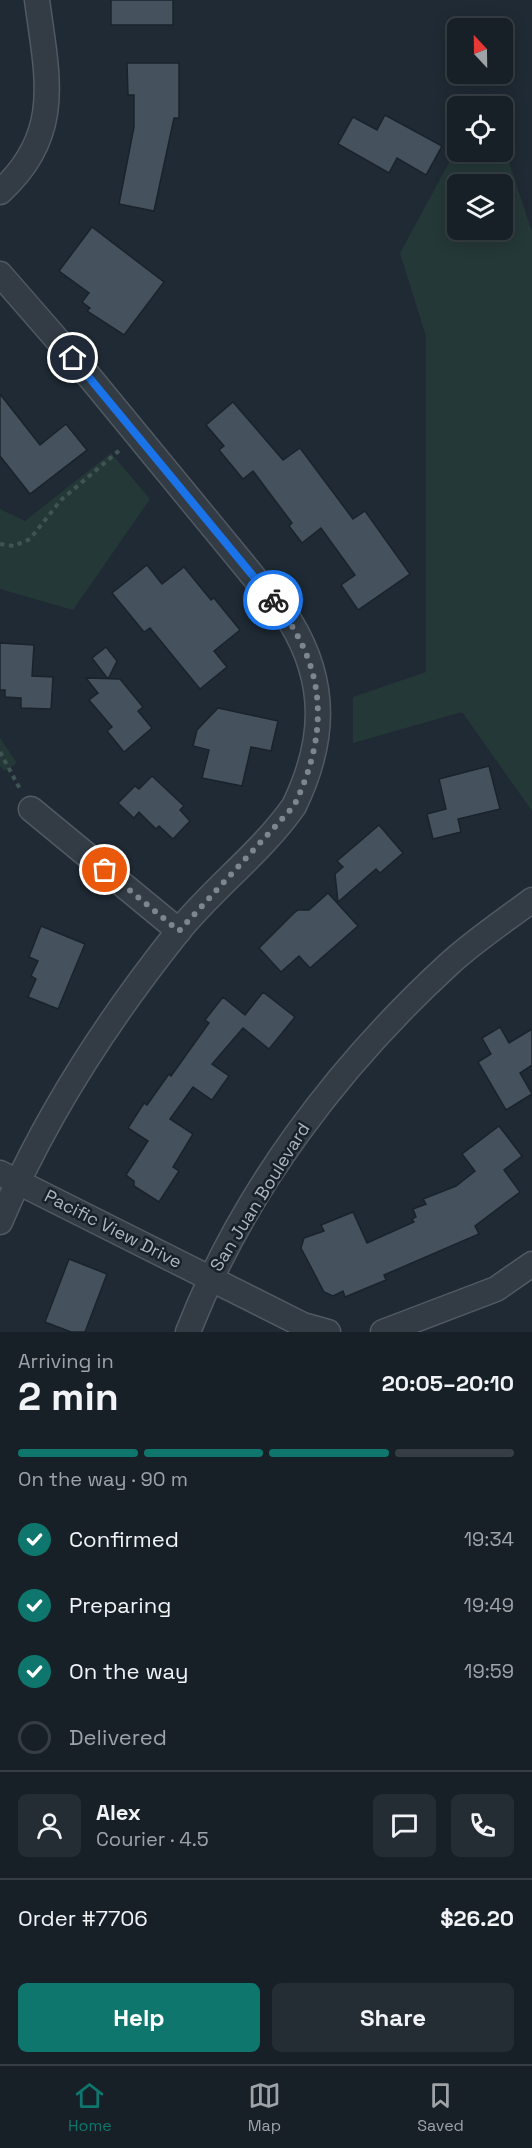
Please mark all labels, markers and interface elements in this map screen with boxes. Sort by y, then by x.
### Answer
north arrow [447,18,513,84]
map controls [447,18,513,240]
button: locate [447,96,513,162]
button: layers [447,174,513,240]
pin [47,332,98,383]
icon: home [56,341,89,374]
courier [243,570,303,630]
icon: bike [257,584,290,617]
pin [79,844,130,895]
icon: bag [88,853,121,886]
street label: San Juan Boulevard [205,1118,315,1275]
street label: Pacific View Drive [41,1184,186,1273]
text: Arriving in [18,1348,114,1374]
text: 20:05–20:10 [382,1369,514,1397]
text: 2 min [18,1372,119,1421]
text: On the way · 90 m [18,1466,188,1492]
icon: check [18,1523,51,1556]
text: Confirmed [69,1525,179,1553]
text: 19:34 [464,1526,514,1552]
icon: check [18,1589,51,1622]
text: Preparing [69,1591,171,1619]
text: 19:49 [464,1592,514,1618]
icon: check [18,1655,51,1688]
text: On the way [69,1657,188,1685]
text: 19:59 [464,1658,514,1684]
text: Delivered [69,1723,167,1751]
button: person [18,1794,81,1857]
button: chat [373,1794,436,1857]
button: phone [451,1794,514,1857]
text: Alex [96,1798,141,1826]
text: Courier · 4.5 [96,1826,209,1852]
text: Order #7706 [18,1904,148,1932]
text: $26.20 [440,1904,514,1932]
button: Help [18,1983,260,2052]
button: Share [272,1983,514,2052]
tab: Home [68,2079,112,2136]
tab: Map [248,2079,281,2136]
tab: Saved [417,2079,464,2136]

